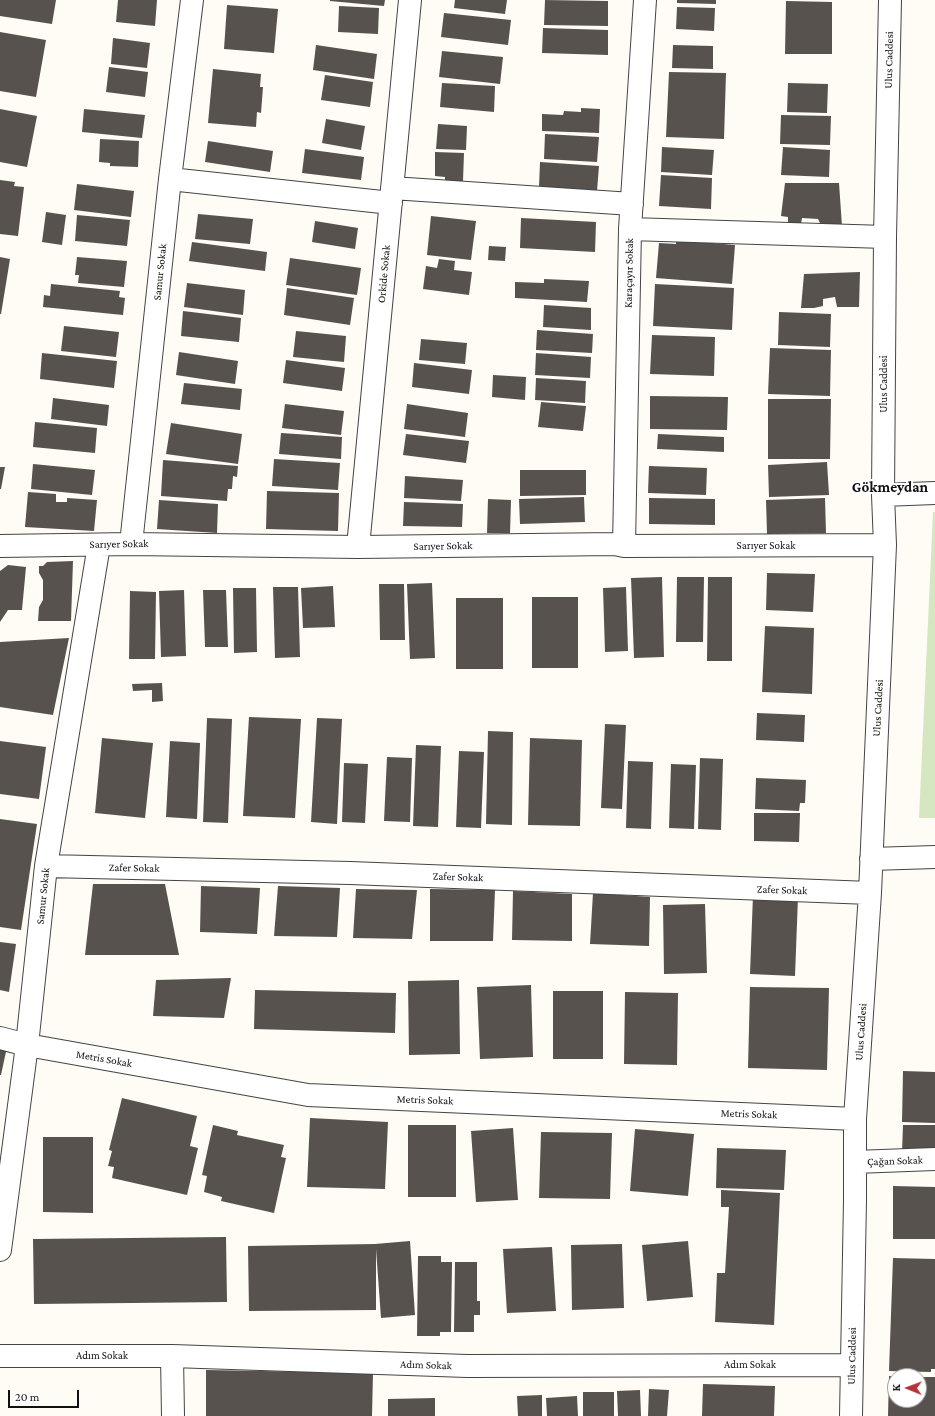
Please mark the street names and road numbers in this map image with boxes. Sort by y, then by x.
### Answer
street label: Ulus Caddesi [882,31,896,89]
street label: Karaçayır Sokak [622,238,636,308]
street label: Samur Sokak [150,243,170,301]
street label: Orkide Sokak [375,244,393,304]
street label: Ulus Caddesi [877,355,891,413]
street label: Sarıyer Sokak [89,537,149,551]
street label: Sarıyer Sokak [413,539,473,553]
street label: Sarıyer Sokak [737,539,795,553]
street label: Ulus Caddesi [870,679,886,737]
street label: Zafer Sokak [108,861,160,875]
street label: Samur Sokak [33,867,53,925]
street label: Zafer Sokak [432,870,484,884]
street label: Zafer Sokak [756,883,808,897]
street label: Ulus Caddesi [852,1003,870,1061]
street label: Metris Sokak [75,1048,133,1070]
street label: Metris Sokak [396,1092,454,1108]
street label: Metris Sokak [720,1106,778,1122]
street label: Çağan Sokak [867,1153,923,1169]
street label: Ulus Caddesi [845,1327,859,1385]
street label: Adım Sokak [76,1349,128,1363]
street label: Adım Sokak [400,1357,452,1373]
street label: Adım Sokak [724,1358,776,1372]

